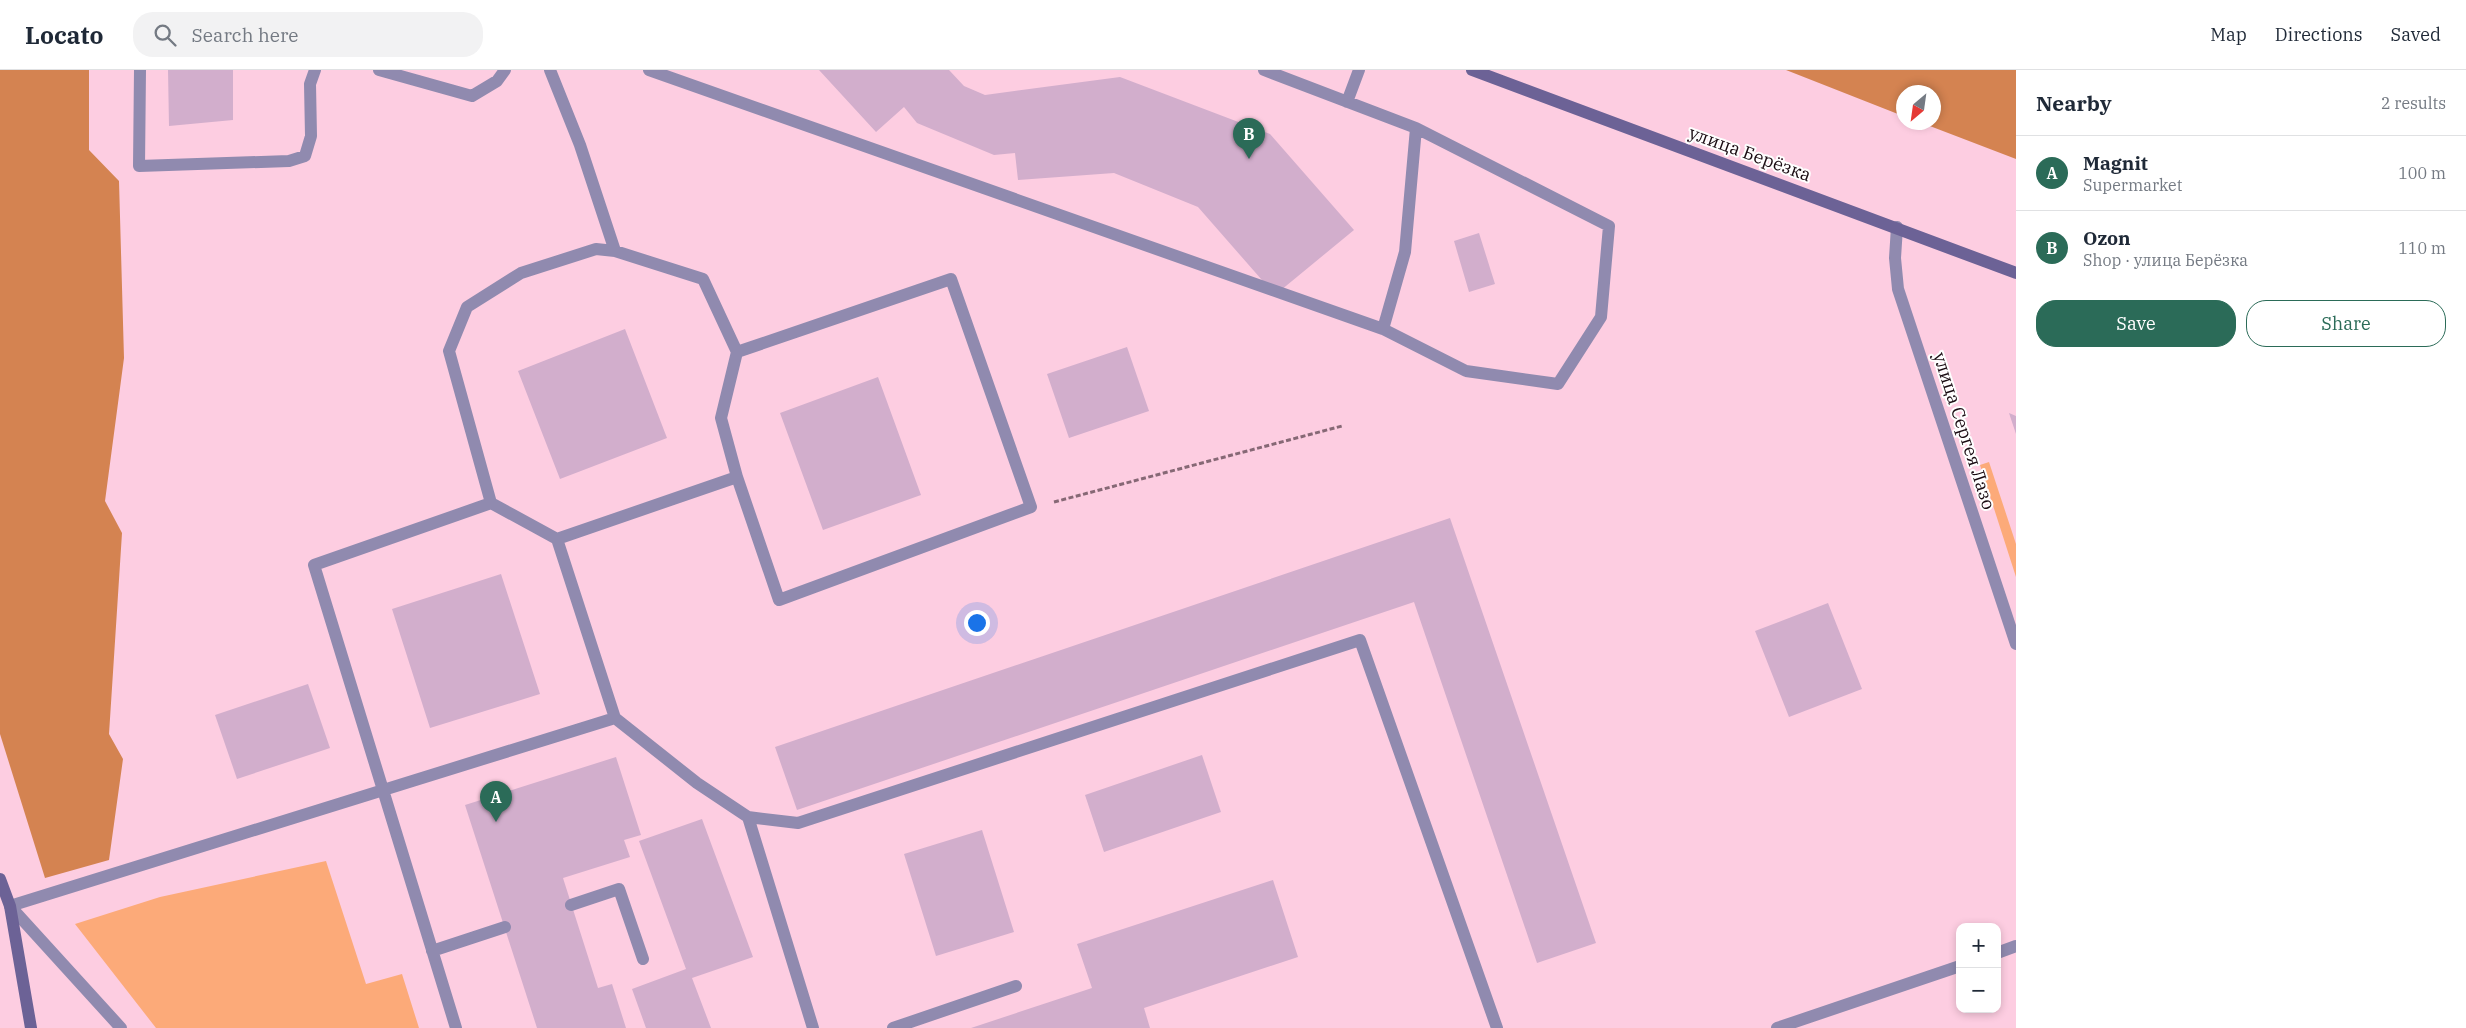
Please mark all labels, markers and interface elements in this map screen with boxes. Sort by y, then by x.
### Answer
search box [133,12,483,57]
text: Locato [25,19,103,51]
icon: search [151,21,179,49]
text: Search here [191,23,299,47]
text: Map [2210,23,2247,46]
text: Directions [2275,23,2363,46]
text: Saved [2391,23,2441,46]
north arrow [1896,85,1941,130]
text: Nearby [2036,89,2112,117]
text: 2 results [2381,93,2446,113]
pin: B [1233,118,1265,159]
street label: улица Берёзка [1686,121,1815,186]
text: Magnit [2083,151,2148,175]
text: A [2046,163,2058,183]
text: 100 m [2398,163,2446,183]
text: Supermarket [2083,175,2182,195]
text: Ozon [2083,226,2131,250]
text: B [2046,238,2058,258]
text: 110 m [2398,238,2446,258]
text: Shop · улица Берёзка [2083,250,2248,270]
button: Save [2036,300,2236,347]
button: Share [2246,300,2446,347]
street label: улица Сергея Лазо [1928,349,2001,512]
your location [964,610,990,636]
pin: A [480,781,512,822]
map controls [1956,923,2001,1013]
button: + [1956,923,2001,968]
button: − [1956,968,2001,1013]

